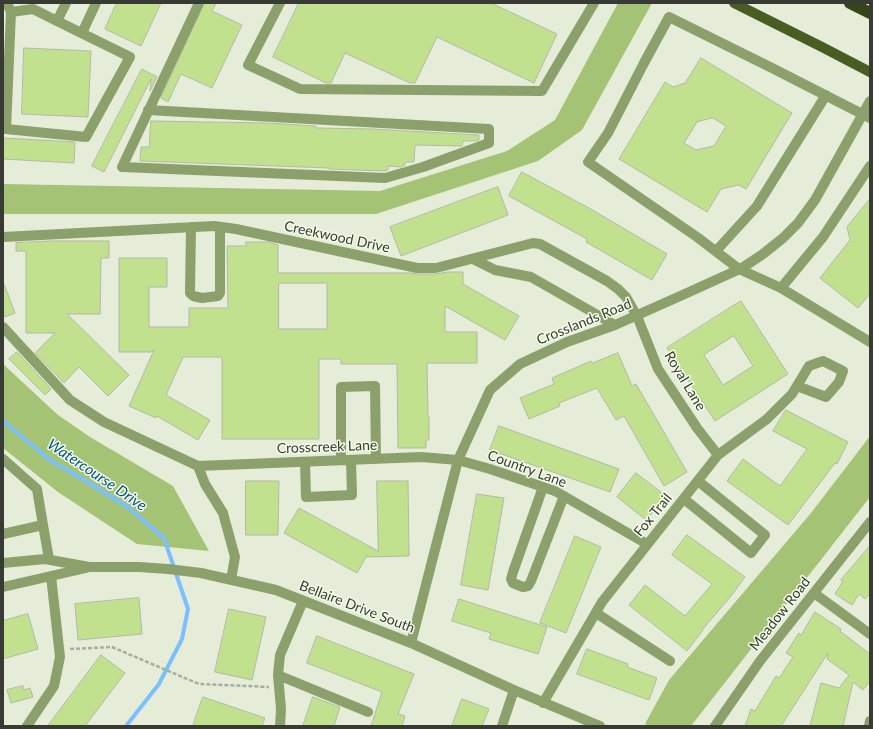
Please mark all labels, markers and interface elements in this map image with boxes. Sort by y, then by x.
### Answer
street label: Creekwood Drive [283,218,391,256]
street label: Crosslands Road [534,295,634,349]
street label: Royal Lane [661,348,709,414]
water label: Watercourse Drive [44,435,150,515]
street label: Crosscreek Lane [276,437,378,457]
street label: Country Lane [485,447,569,491]
street label: Fox Trail [630,490,676,540]
street label: Meadow Road [746,574,814,654]
street label: Bellaire Drive South [297,577,417,637]

